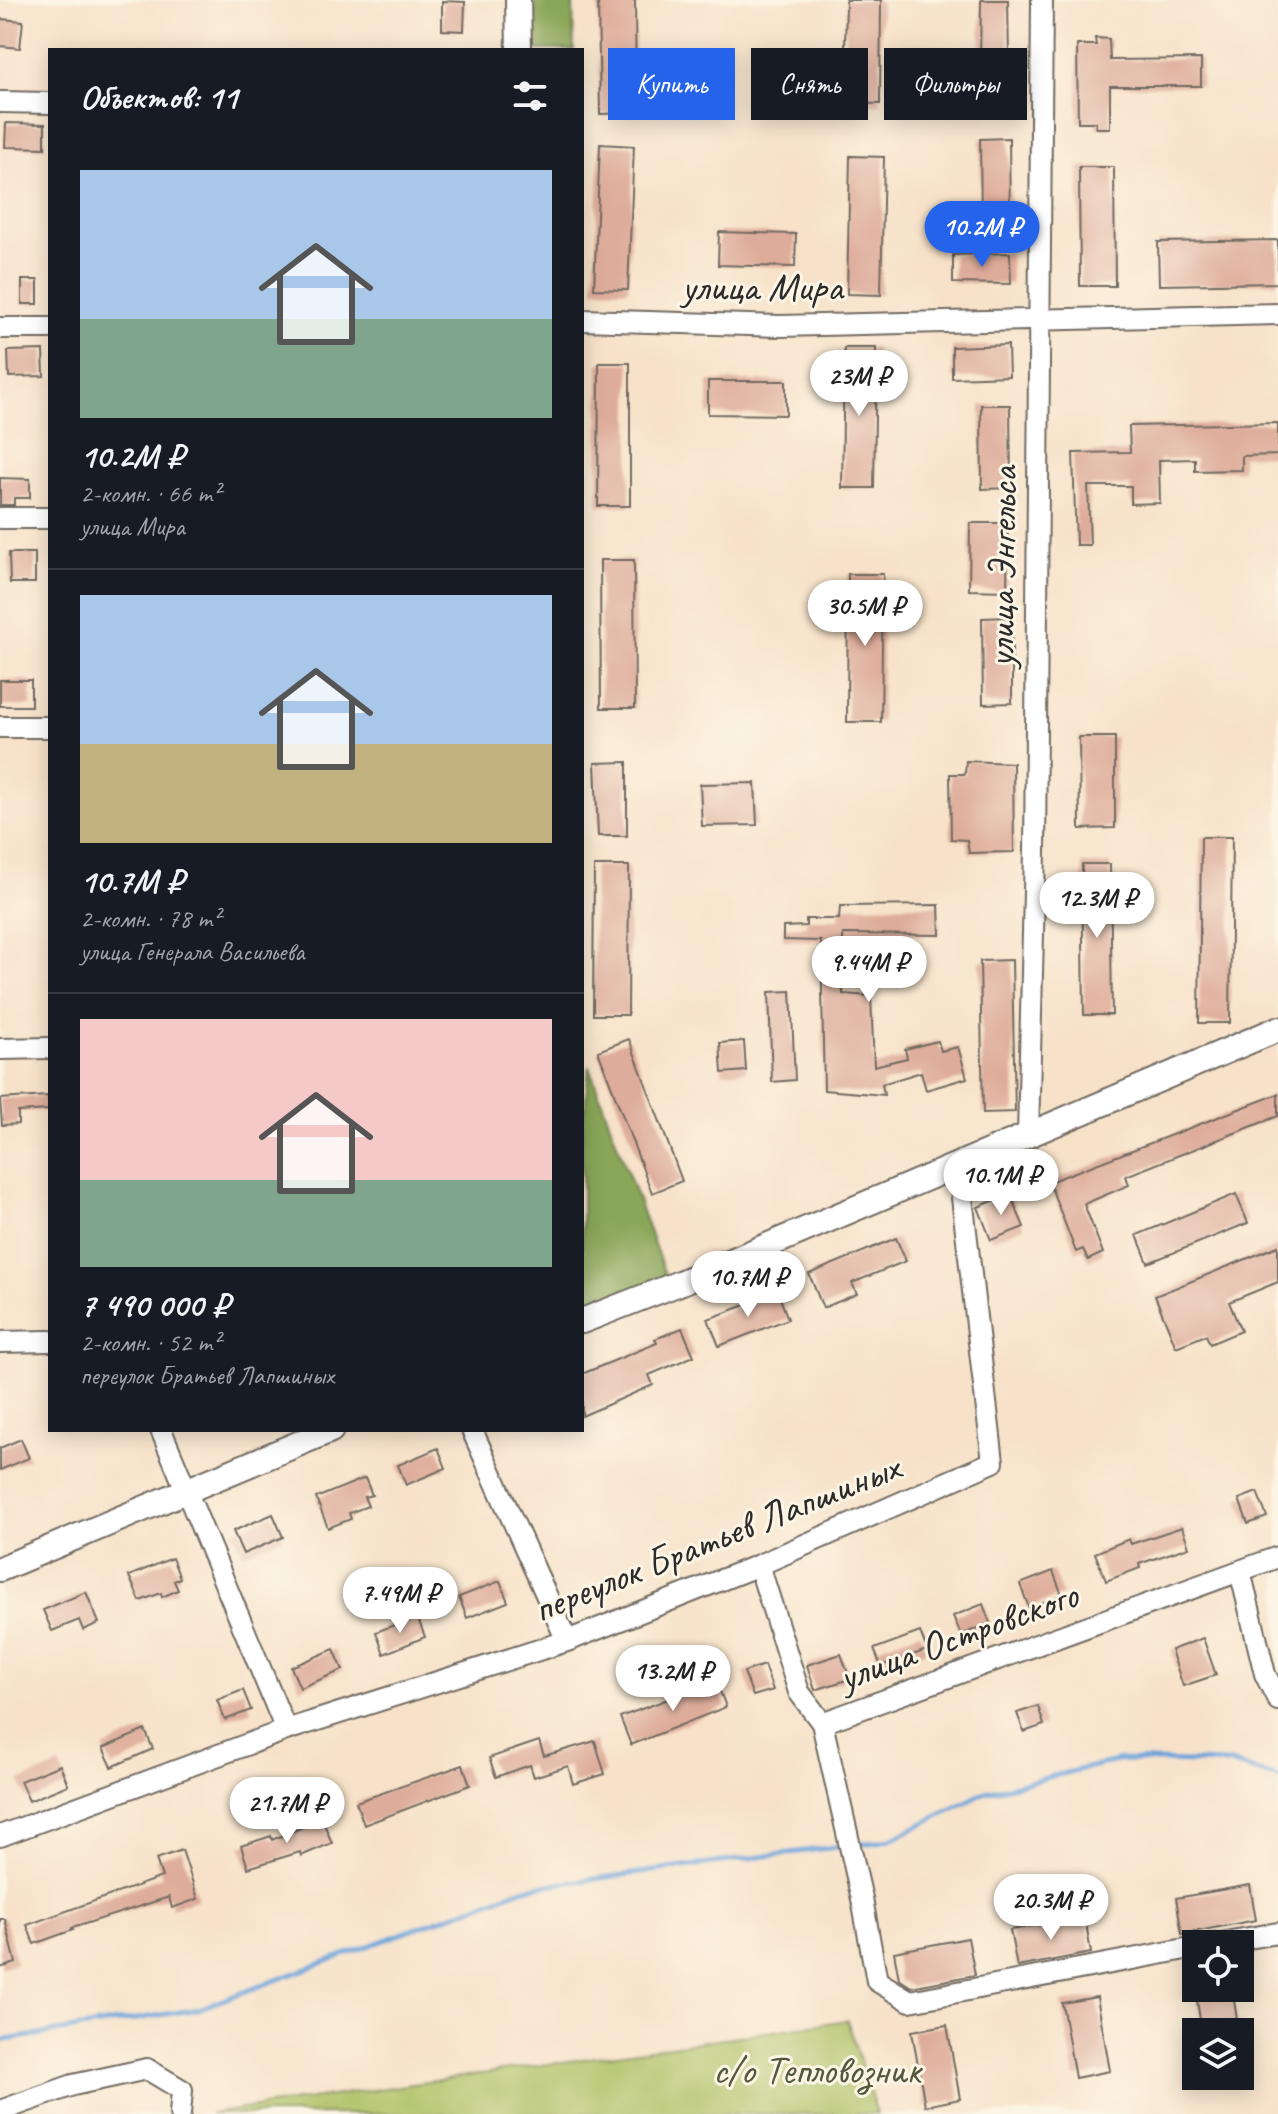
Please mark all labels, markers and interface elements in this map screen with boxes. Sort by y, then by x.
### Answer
chip: Купить [608,48,735,120]
chip: Снять [751,48,868,120]
chip: Фильтры [884,48,1027,120]
icon: filters [508,74,552,118]
text: Объектов: 11 [80,75,238,118]
pin: 10.2M ₽ [908,201,1056,269]
text: 10.2M ₽ [943,210,1021,243]
icon: home [244,222,388,366]
street label: улица Мира [680,262,845,312]
pin: 23M ₽ [803,350,915,418]
text: 23M ₽ [828,359,890,392]
text: 10.2M ₽ [80,434,183,477]
street label: улица Энгельса [975,463,1029,670]
text: 2-комн. · 66 m² [80,477,220,510]
text: улица Мира [80,510,185,543]
pin: 30.5M ₽ [791,580,939,648]
text: 30.5M ₽ [826,589,904,622]
icon: home [244,647,388,791]
text: 10.7M ₽ [80,859,183,902]
pin: 12.3M ₽ [1023,872,1171,940]
text: 12.3M ₽ [1058,881,1136,914]
text: 2-комн. · 78 m² [80,902,220,935]
text: улица Генерала Васильева [80,935,305,968]
pin: 9.44M ₽ [795,936,943,1004]
text: 9.44M ₽ [830,945,908,978]
icon: home [244,1071,388,1215]
pin: 10.1M ₽ [927,1149,1075,1217]
text: 10.1M ₽ [962,1158,1040,1191]
pin: 10.7M ₽ [674,1251,822,1319]
text: 10.7M ₽ [709,1260,787,1293]
text: 7 490 000 ₽ [80,1283,229,1326]
text: 2-комн. · 52 m² [80,1326,220,1359]
text: переулок Братьев Лапшиных [80,1359,334,1392]
street label: переулок Братьев Лапшиных [526,1440,909,1634]
pin: 7.49M ₽ [326,1567,474,1635]
street label: улица Островского [830,1569,1086,1703]
text: 7.49M ₽ [361,1576,439,1609]
pin: 13.2M ₽ [599,1645,747,1713]
text: 13.2M ₽ [634,1654,712,1687]
pin: 21.7M ₽ [213,1777,361,1845]
text: 21.7M ₽ [248,1786,326,1819]
pin: 20.3M ₽ [977,1874,1125,1942]
text: 20.3M ₽ [1012,1883,1090,1916]
map controls [1182,1930,1254,2090]
button: locate [1182,1930,1254,2002]
button: layers [1182,2018,1254,2090]
park label: с/о Тепловозник [713,2045,923,2095]

